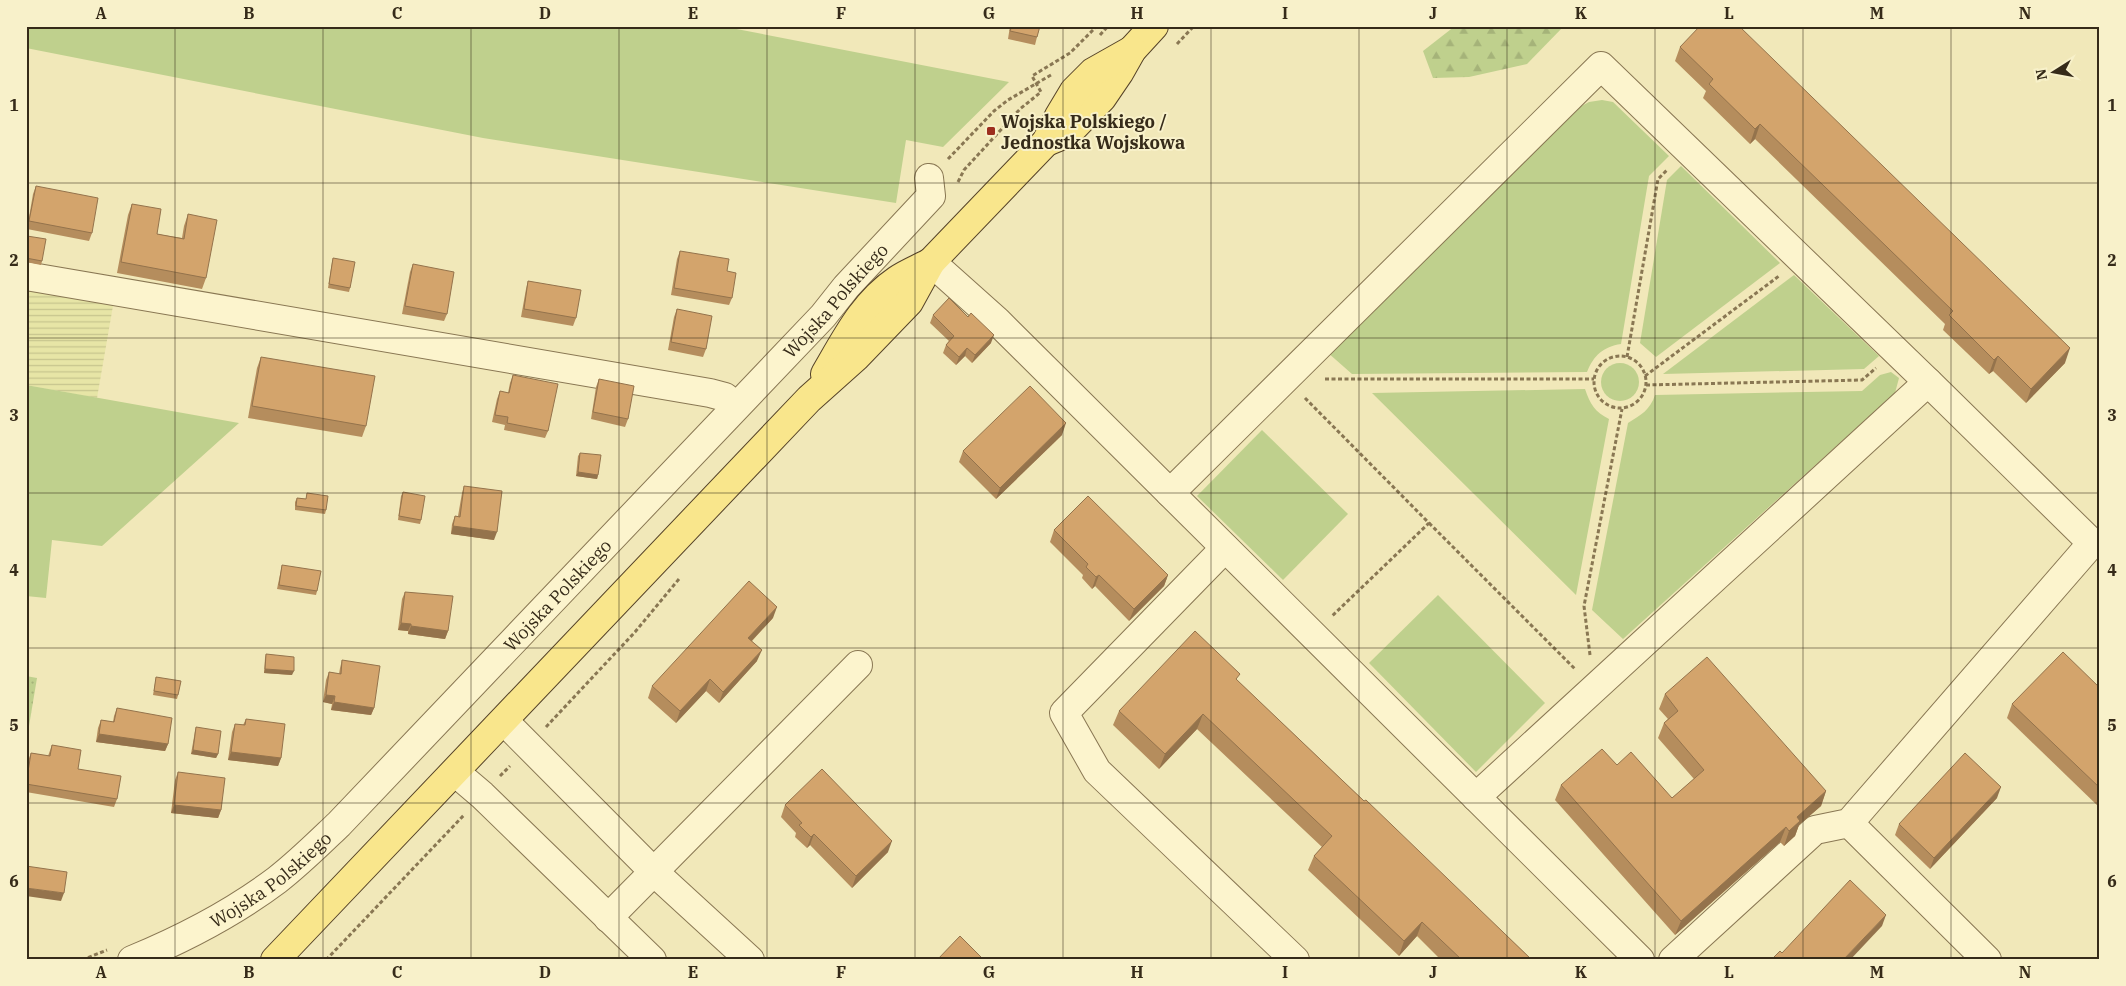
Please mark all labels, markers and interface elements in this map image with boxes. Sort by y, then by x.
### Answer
text: A [95,3,107,23]
text: B [243,3,255,23]
text: C [392,3,402,23]
text: D [539,3,551,23]
text: E [688,3,698,23]
text: F [836,3,846,23]
text: G [983,3,995,23]
text: H [1131,3,1144,23]
text: I [1282,3,1288,23]
text: J [1429,3,1437,23]
text: K [1575,3,1588,23]
text: L [1724,3,1734,23]
text: M [1870,3,1884,23]
text: N [2019,3,2031,23]
north arrow [2028,48,2078,98]
text: N [2031,67,2051,82]
text: 1 [9,95,19,115]
text: 1 [2107,95,2117,115]
place label: Wojska Polskiego / Jednostka Wojskowa [1001,110,1185,154]
marker: Wojska Polskiego / Jednostka Wojskowa [985,125,997,137]
street label: Wojska Polskiego [778,238,893,363]
text: 2 [9,250,19,270]
text: 2 [2107,250,2117,270]
text: 3 [9,405,19,425]
text: 3 [2107,405,2117,425]
street label: Wojska Polskiego [498,534,616,656]
text: 4 [9,560,19,580]
text: 4 [2107,560,2117,580]
text: 5 [9,715,19,735]
text: 5 [2107,715,2117,735]
street label: Wojska Polskiego [206,826,336,932]
text: 6 [9,871,19,891]
text: 6 [2107,871,2117,891]
text: A [95,962,107,982]
text: B [243,962,255,982]
text: C [392,962,402,982]
text: D [539,962,551,982]
text: E [688,962,698,982]
text: F [836,962,846,982]
text: G [983,962,995,982]
text: H [1131,962,1144,982]
text: I [1282,962,1288,982]
text: J [1429,962,1437,982]
text: K [1575,962,1588,982]
text: L [1724,962,1734,982]
text: M [1870,962,1884,982]
text: N [2019,962,2031,982]

